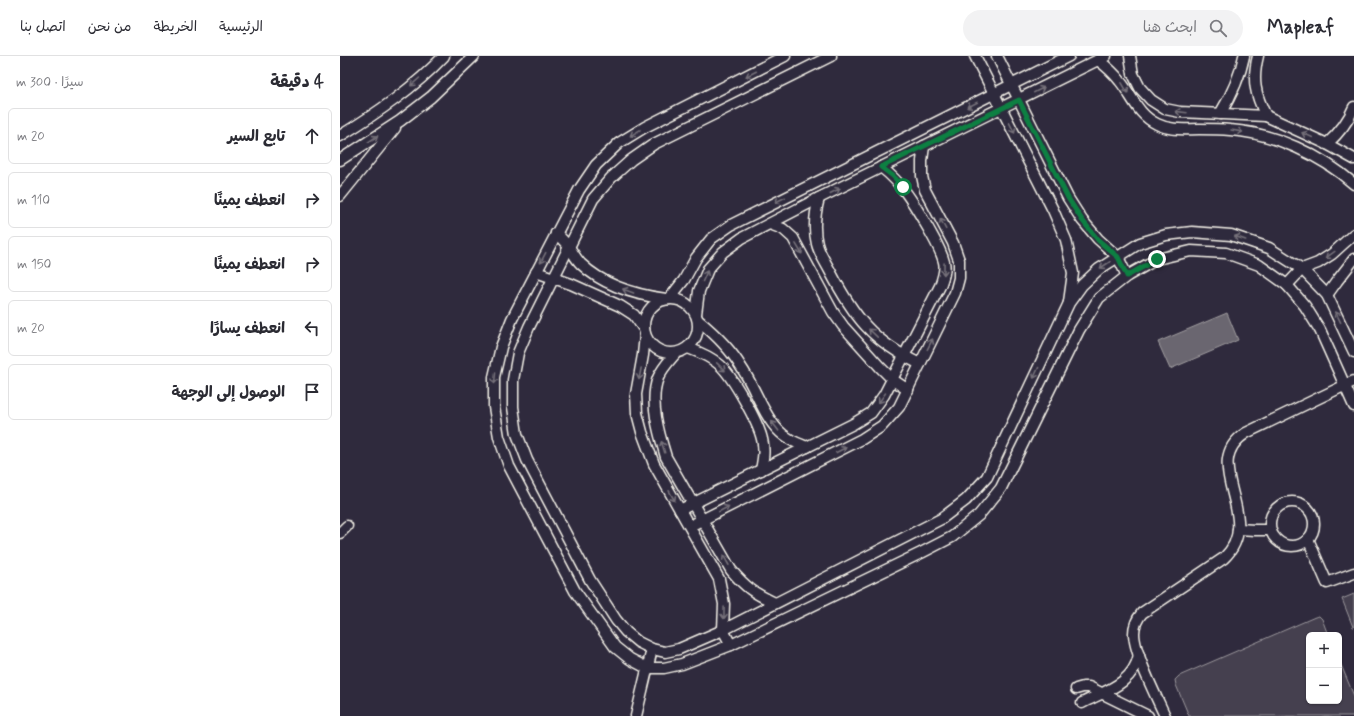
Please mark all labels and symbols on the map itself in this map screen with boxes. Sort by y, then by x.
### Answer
one-way arrow [745,70,757,78]
one-way arrow [410,78,421,87]
one-way arrow [1121,82,1129,94]
one-way arrow [1033,86,1045,93]
one-way arrow [966,102,978,109]
one-way arrow [1175,108,1188,116]
one-way arrow [1008,122,1016,134]
one-way arrow [1230,127,1243,135]
one-way arrow [630,129,641,137]
one-way arrow [1301,131,1313,138]
one-way arrow [367,134,378,143]
route start [894,178,912,196]
one-way arrow [828,186,840,194]
one-way arrow [774,197,786,204]
one-way arrow [939,218,946,230]
one-way arrow [1234,234,1247,241]
one-way arrow [795,243,803,254]
route end [1148,250,1166,268]
one-way arrow [1325,251,1336,259]
one-way arrow [539,252,547,264]
one-way arrow [940,262,948,275]
one-way arrow [1099,262,1111,270]
one-way arrow [702,271,709,283]
one-way arrow [621,287,634,294]
one-way arrow [1334,311,1341,323]
one-way arrow [868,328,878,338]
one-way arrow [927,338,934,350]
one-way arrow [716,362,726,372]
one-way arrow [635,367,643,380]
one-way arrow [1031,367,1039,379]
one-way arrow [491,371,498,384]
one-way arrow [878,393,886,404]
one-way arrow [771,420,779,431]
one-way arrow [659,440,666,453]
one-way arrow [834,446,846,454]
one-way arrow [669,490,677,502]
one-way arrow [718,505,730,512]
one-way arrow [721,554,729,566]
one-way arrow [720,606,728,619]

